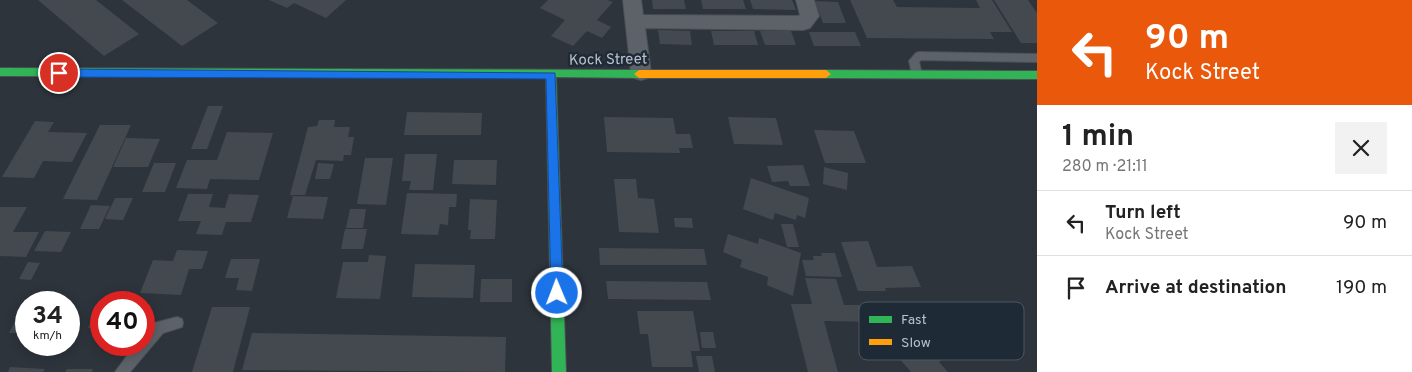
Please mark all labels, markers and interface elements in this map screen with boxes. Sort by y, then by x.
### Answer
text: 90 m [1145,17,1229,61]
icon: left [1062,20,1127,85]
street label: Kock Street [569,50,647,71]
pin [38,52,80,94]
icon: arrive [45,59,73,87]
text: Kock Street [1145,60,1260,87]
text: 1 min [1062,119,1134,156]
button: close [1335,122,1387,174]
text: 280 m · 21:11 [1062,157,1148,177]
text: Turn left [1105,201,1181,225]
icon: left [1062,209,1090,237]
text: 90 m [1343,211,1387,235]
text: Kock Street [1105,225,1189,245]
position arrow [530,266,582,318]
icon: arrive [1062,274,1090,302]
text: Arrive at destination [1105,276,1286,300]
text: 190 m [1336,276,1387,300]
speed limit sign: 40 [90,291,155,356]
text: 34 [32,301,63,333]
legend [859,302,1024,360]
text: Fast [901,312,927,329]
text: km/h [33,328,62,344]
text: Slow [901,335,931,352]

